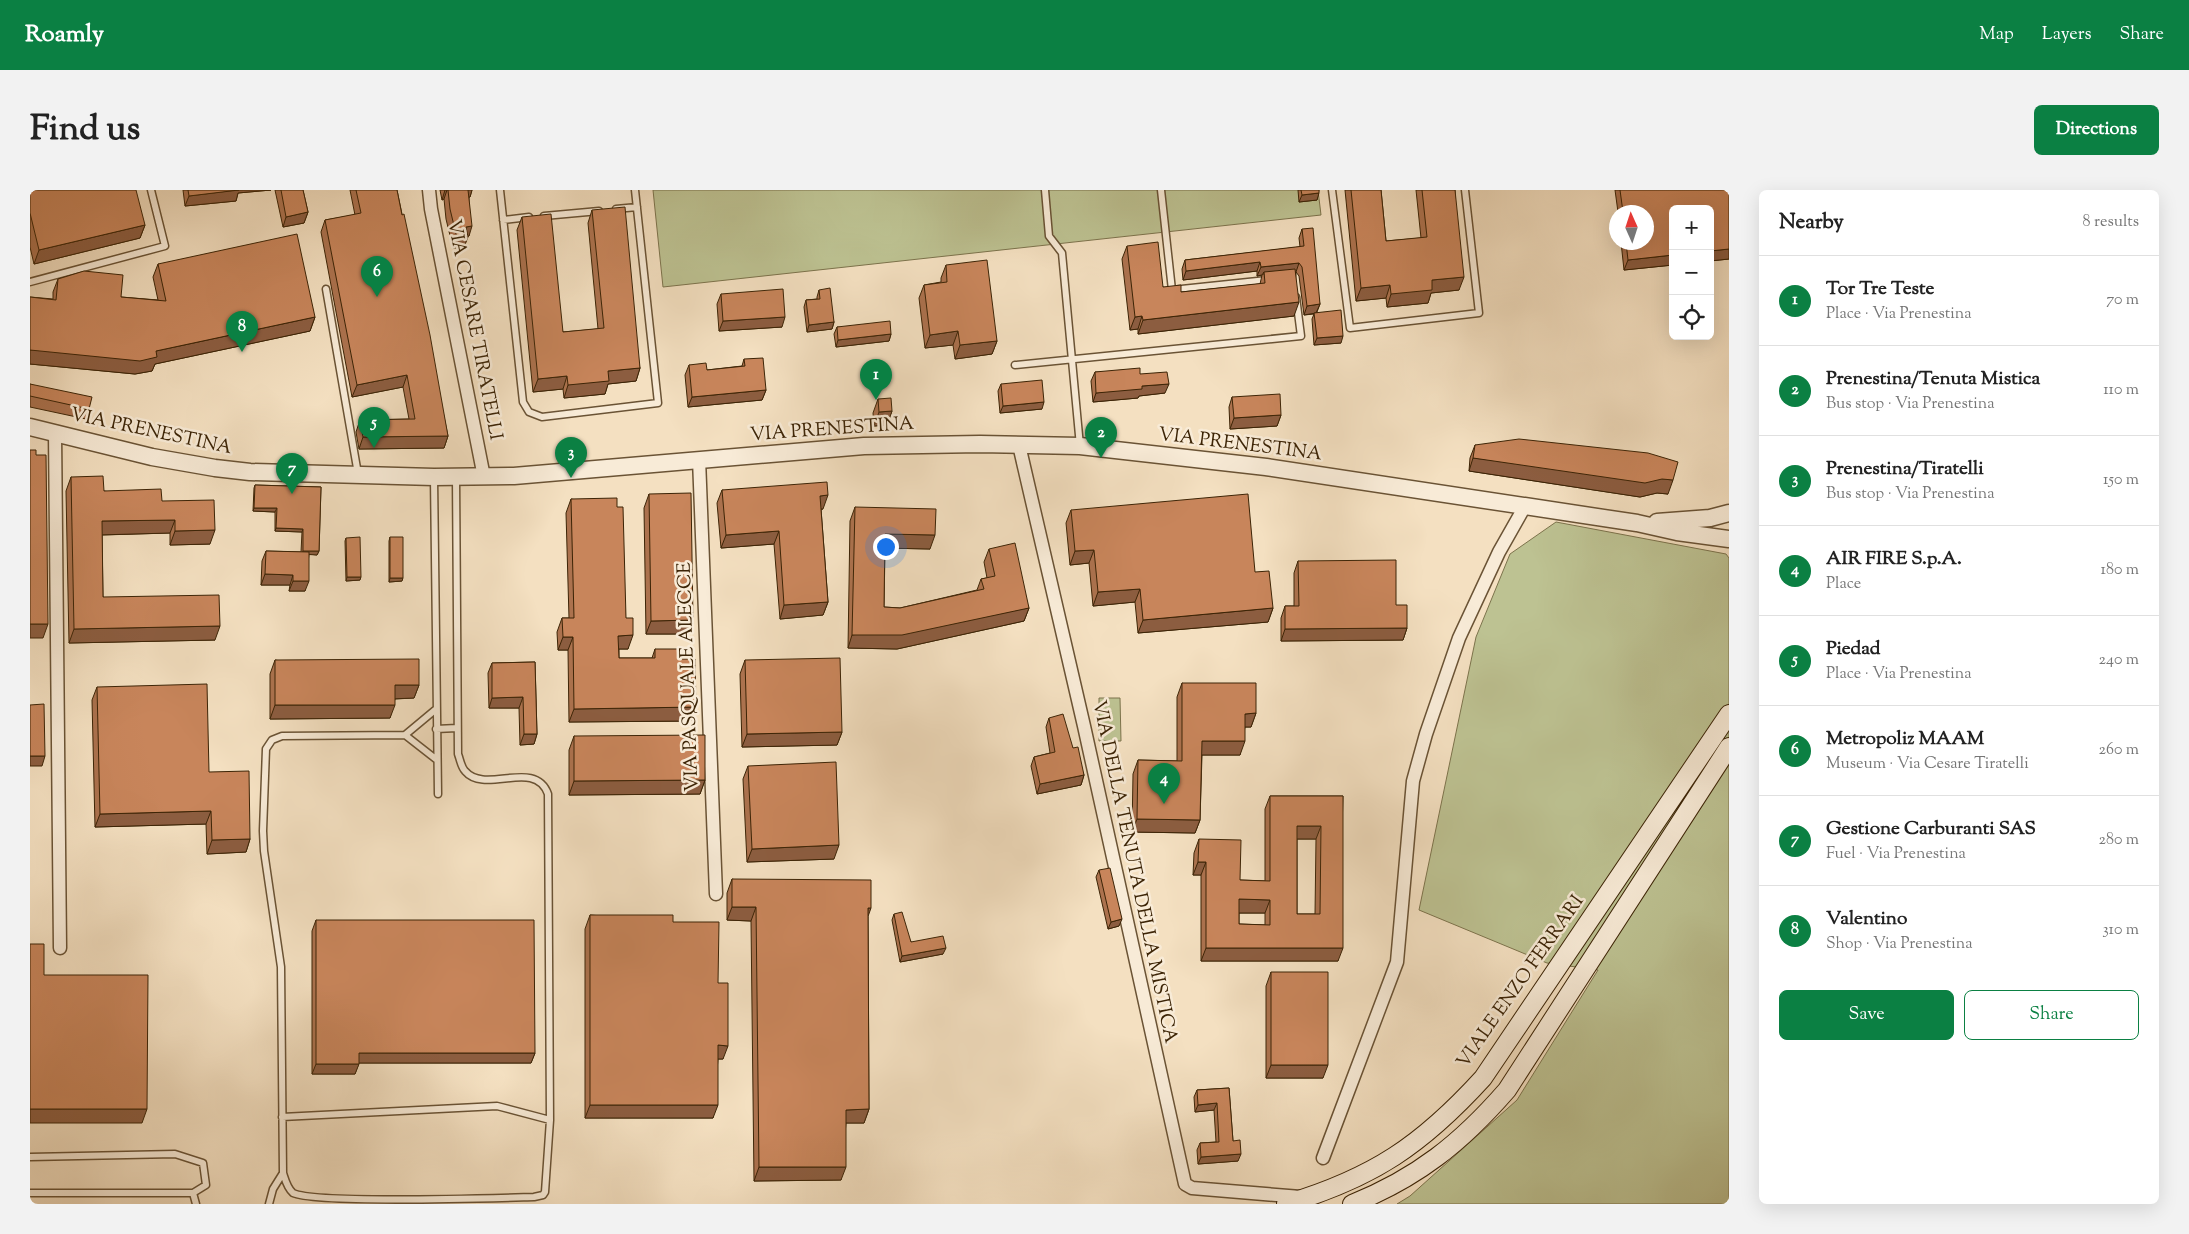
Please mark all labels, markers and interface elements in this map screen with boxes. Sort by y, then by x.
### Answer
text: Roamly [25,18,104,52]
text: Map [1979,22,2014,48]
text: Layers [2042,22,2092,48]
text: Share [2120,22,2164,48]
text: Find us [30,105,140,156]
button: Directions [2034,105,2159,155]
north arrow [1609,205,1654,250]
map controls [1669,205,1714,340]
button: + [1669,205,1714,250]
text: Nearby [1779,208,1844,238]
text: 8 results [2083,211,2139,234]
street label: VIA CESARE TIRATELLI [439,217,509,443]
button: − [1669,250,1714,295]
pin: 6 [361,256,393,297]
text: Tor Tre Teste [1826,276,1934,303]
text: 1 [1792,289,1798,312]
text: 70 m [2106,289,2139,312]
button: locate [1669,295,1714,340]
text: Place · Via Prenestina [1826,303,1972,326]
pin: 8 [226,311,258,352]
pin: 1 [860,359,892,400]
text: Prenestina/Tenuta Mistica [1826,366,2040,393]
text: 2 [1791,379,1799,402]
text: 110 m [2103,379,2139,402]
text: Bus stop · Via Prenestina [1826,393,1995,416]
street label: VIA PRENESTINA [68,402,235,462]
pin: 5 [358,407,390,448]
street label: VIA PRENESTINA [749,411,916,449]
pin: 2 [1085,417,1117,458]
street label: VIA PRENESTINA [1157,422,1324,469]
pin: 3 [555,437,587,478]
pin: 7 [276,453,308,494]
text: Prenestina/Tiratelli [1826,456,1984,483]
text: 3 [1792,469,1798,492]
text: 150 m [2103,469,2139,492]
text: Bus stop · Via Prenestina [1826,483,1995,506]
your location [873,534,899,560]
text: AIR FIRE S.p.A. [1826,546,1962,573]
text: 4 [1791,559,1799,582]
text: 180 m [2100,559,2139,582]
street label: VIA PASQUALE ALECCE [671,561,707,792]
text: Place [1826,573,1861,596]
text: Piedad [1826,636,1881,663]
text: 5 [1792,649,1798,672]
text: 240 m [2098,649,2139,672]
text: Place · Via Prenestina [1826,663,1972,686]
street label: VIA DELLA TENUTA DELLA MISTICA [1084,698,1184,1047]
text: Metropoliz MAAM [1826,726,1984,753]
text: 6 [1791,739,1799,762]
text: 260 m [2098,739,2139,762]
text: Museum · Via Cesare Tiratelli [1826,753,2029,776]
pin: 4 [1148,763,1180,804]
text: Gestione Carburanti SAS [1826,816,2036,843]
text: 7 [1791,829,1799,852]
text: 280 m [2098,829,2139,852]
text: Fuel · Via Prenestina [1826,843,1966,866]
street label: VIALE ENZO FERRARI [1451,890,1591,1074]
text: Valentino [1826,906,1907,933]
text: 8 [1791,919,1799,942]
text: 310 m [2102,919,2139,942]
text: Shop · Via Prenestina [1826,933,1973,956]
button: Save [1779,990,1954,1040]
button: Share [1964,990,2139,1040]

